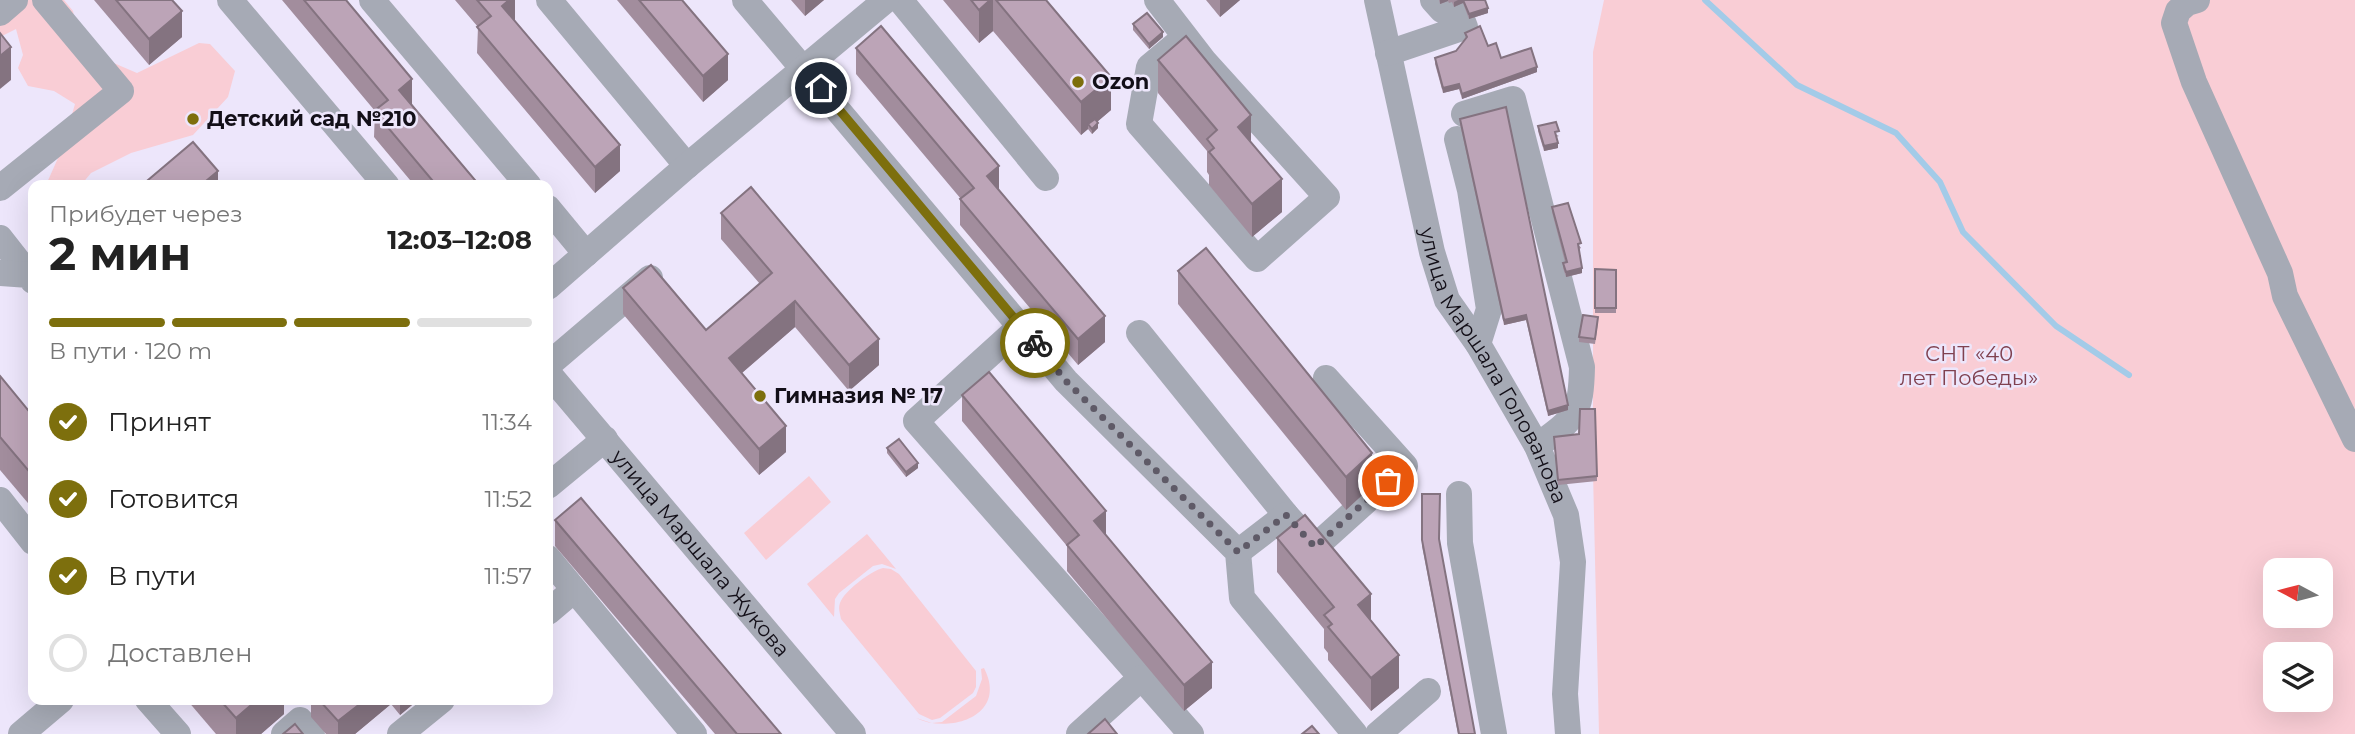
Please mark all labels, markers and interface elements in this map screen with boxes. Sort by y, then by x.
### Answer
pin [791,58,851,118]
icon: home [802,69,840,107]
place label: Ozon [1092,69,1149,94]
marker: Ozon [1070,74,1086,90]
place label: Детский сад №210 [207,106,417,131]
marker: Детский сад №210 [185,111,201,127]
text: Прибудет через [49,200,243,228]
text: 12:03–12:08 [387,224,532,256]
street label: улица Маршала Голованова [1415,224,1573,507]
text: 2 мин [49,225,191,282]
courier [1000,308,1070,378]
icon: bike [1016,324,1054,362]
text: В пути · 120 m [49,337,212,365]
park label: СНТ «40 лет Победы» [1900,341,2038,390]
place label: Гимназия № 17 [774,383,943,408]
marker: Гимназия № 17 [752,388,768,404]
icon: check [49,403,87,441]
text: Принят [108,406,211,438]
text: 11:34 [482,408,532,436]
street label: улица Маршала Жукова [605,443,795,662]
pin [1358,451,1418,511]
icon: bag [1369,462,1407,500]
icon: check [49,480,87,518]
text: Готовится [108,483,239,515]
text: 11:52 [485,485,532,513]
icon: check [49,557,87,595]
north arrow [2263,558,2333,628]
map controls [2263,558,2333,712]
text: В пути [108,560,197,592]
text: 11:57 [484,562,532,590]
text: Доставлен [108,637,253,669]
button: layers [2263,642,2333,712]

